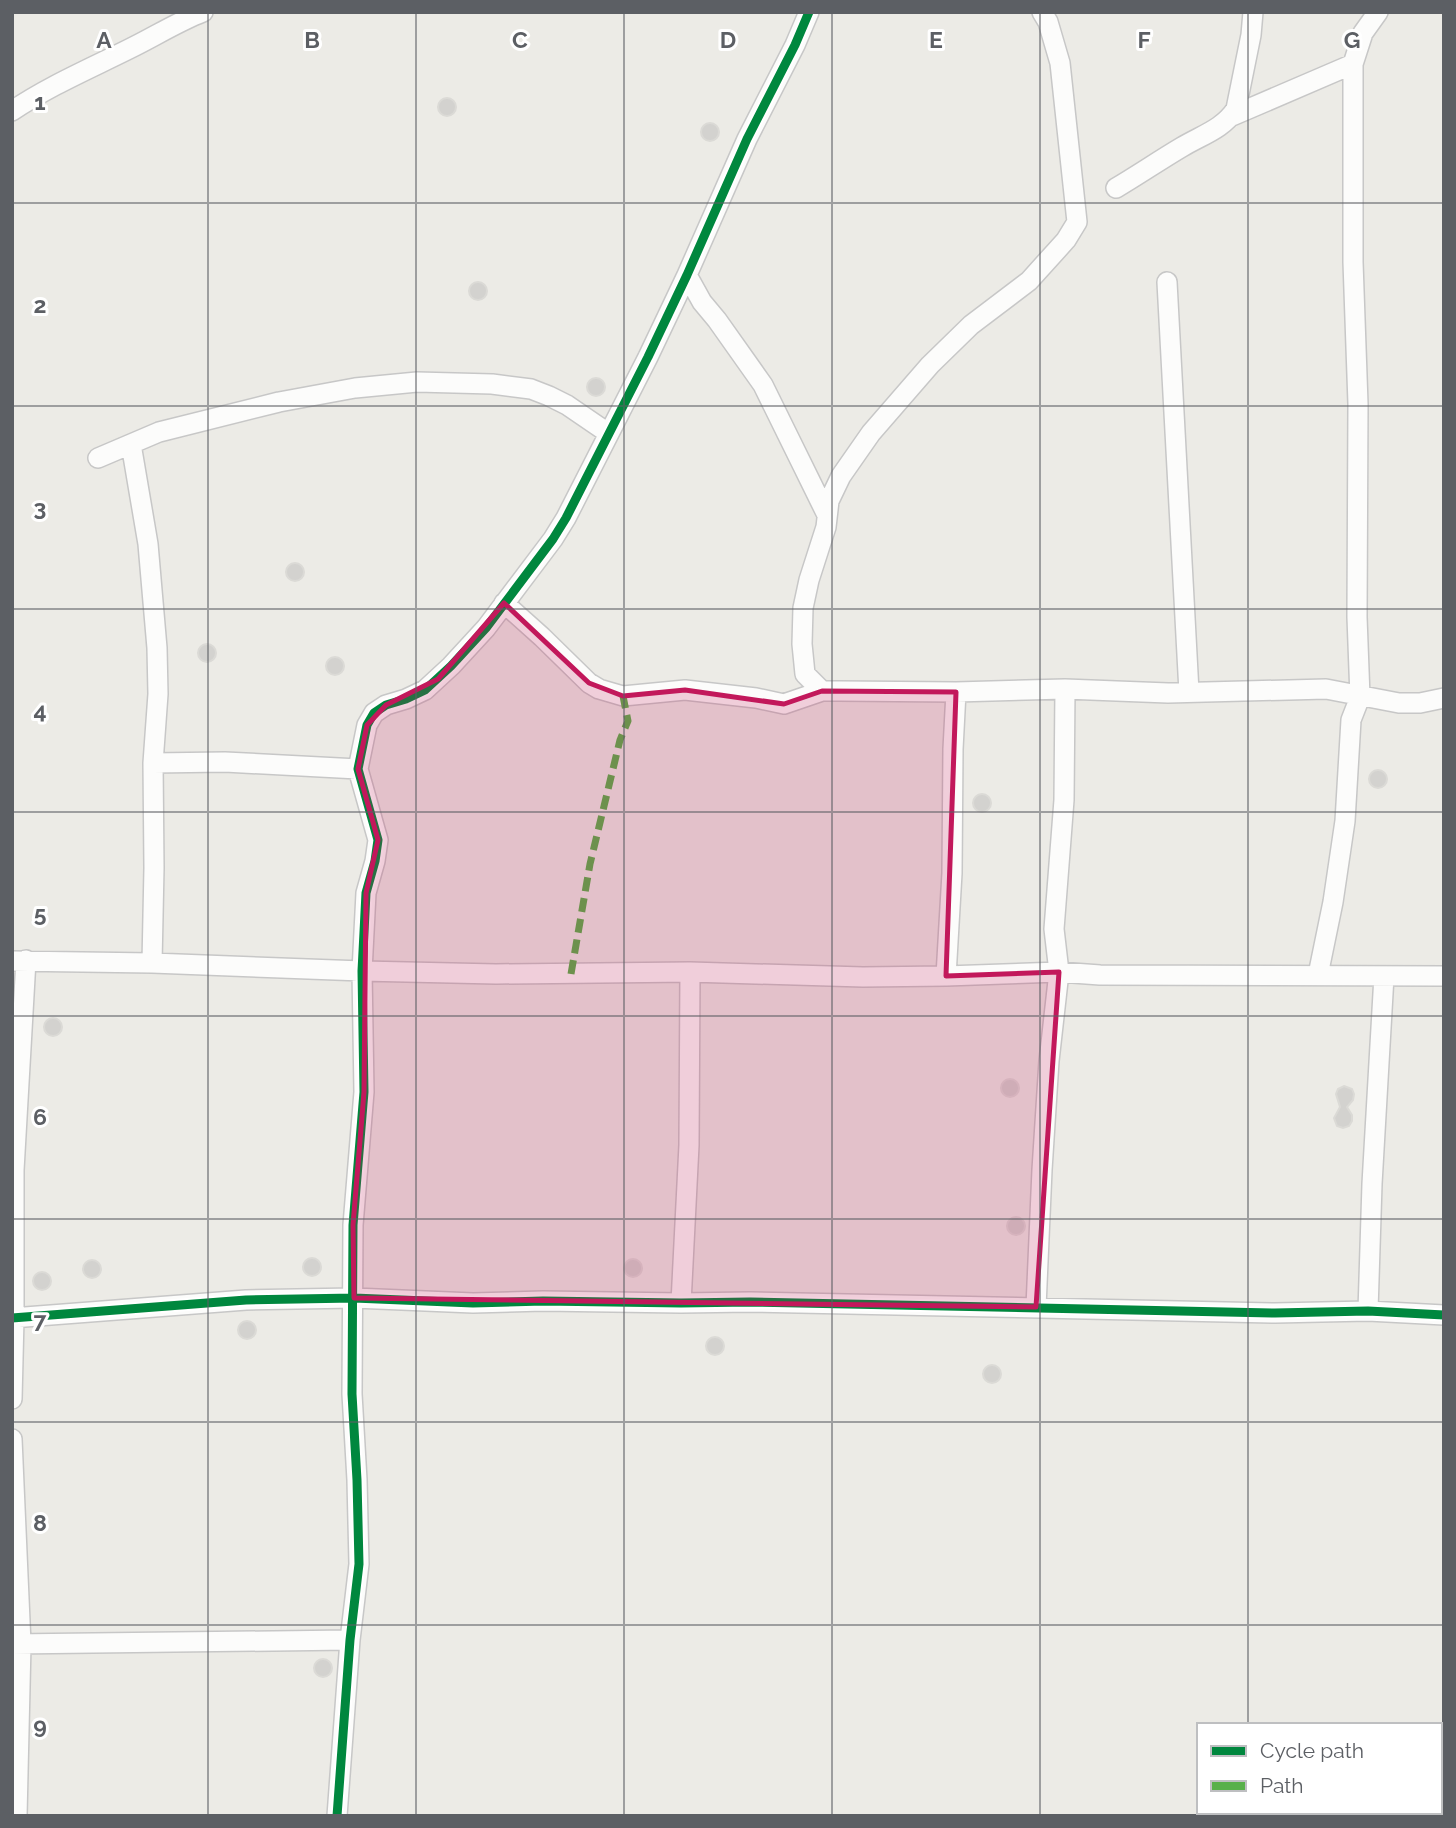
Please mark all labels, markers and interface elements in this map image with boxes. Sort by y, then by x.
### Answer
text: A [96,26,112,53]
text: B [304,26,320,53]
text: C [512,26,528,53]
text: D [720,26,736,53]
text: E [929,26,943,53]
text: F [1137,26,1151,53]
text: G [1344,26,1360,53]
text: 1 [34,88,46,115]
text: 2 [34,291,46,318]
text: 3 [34,494,46,521]
text: 4 [33,697,47,724]
text: 5 [34,900,47,927]
text: 6 [33,1103,47,1130]
text: 7 [34,1306,47,1333]
text: 8 [33,1509,47,1536]
text: 9 [33,1712,47,1739]
legend [1197,1723,1442,1814]
text: Cycle path [1260,1738,1364,1763]
text: Path [1260,1773,1304,1798]

